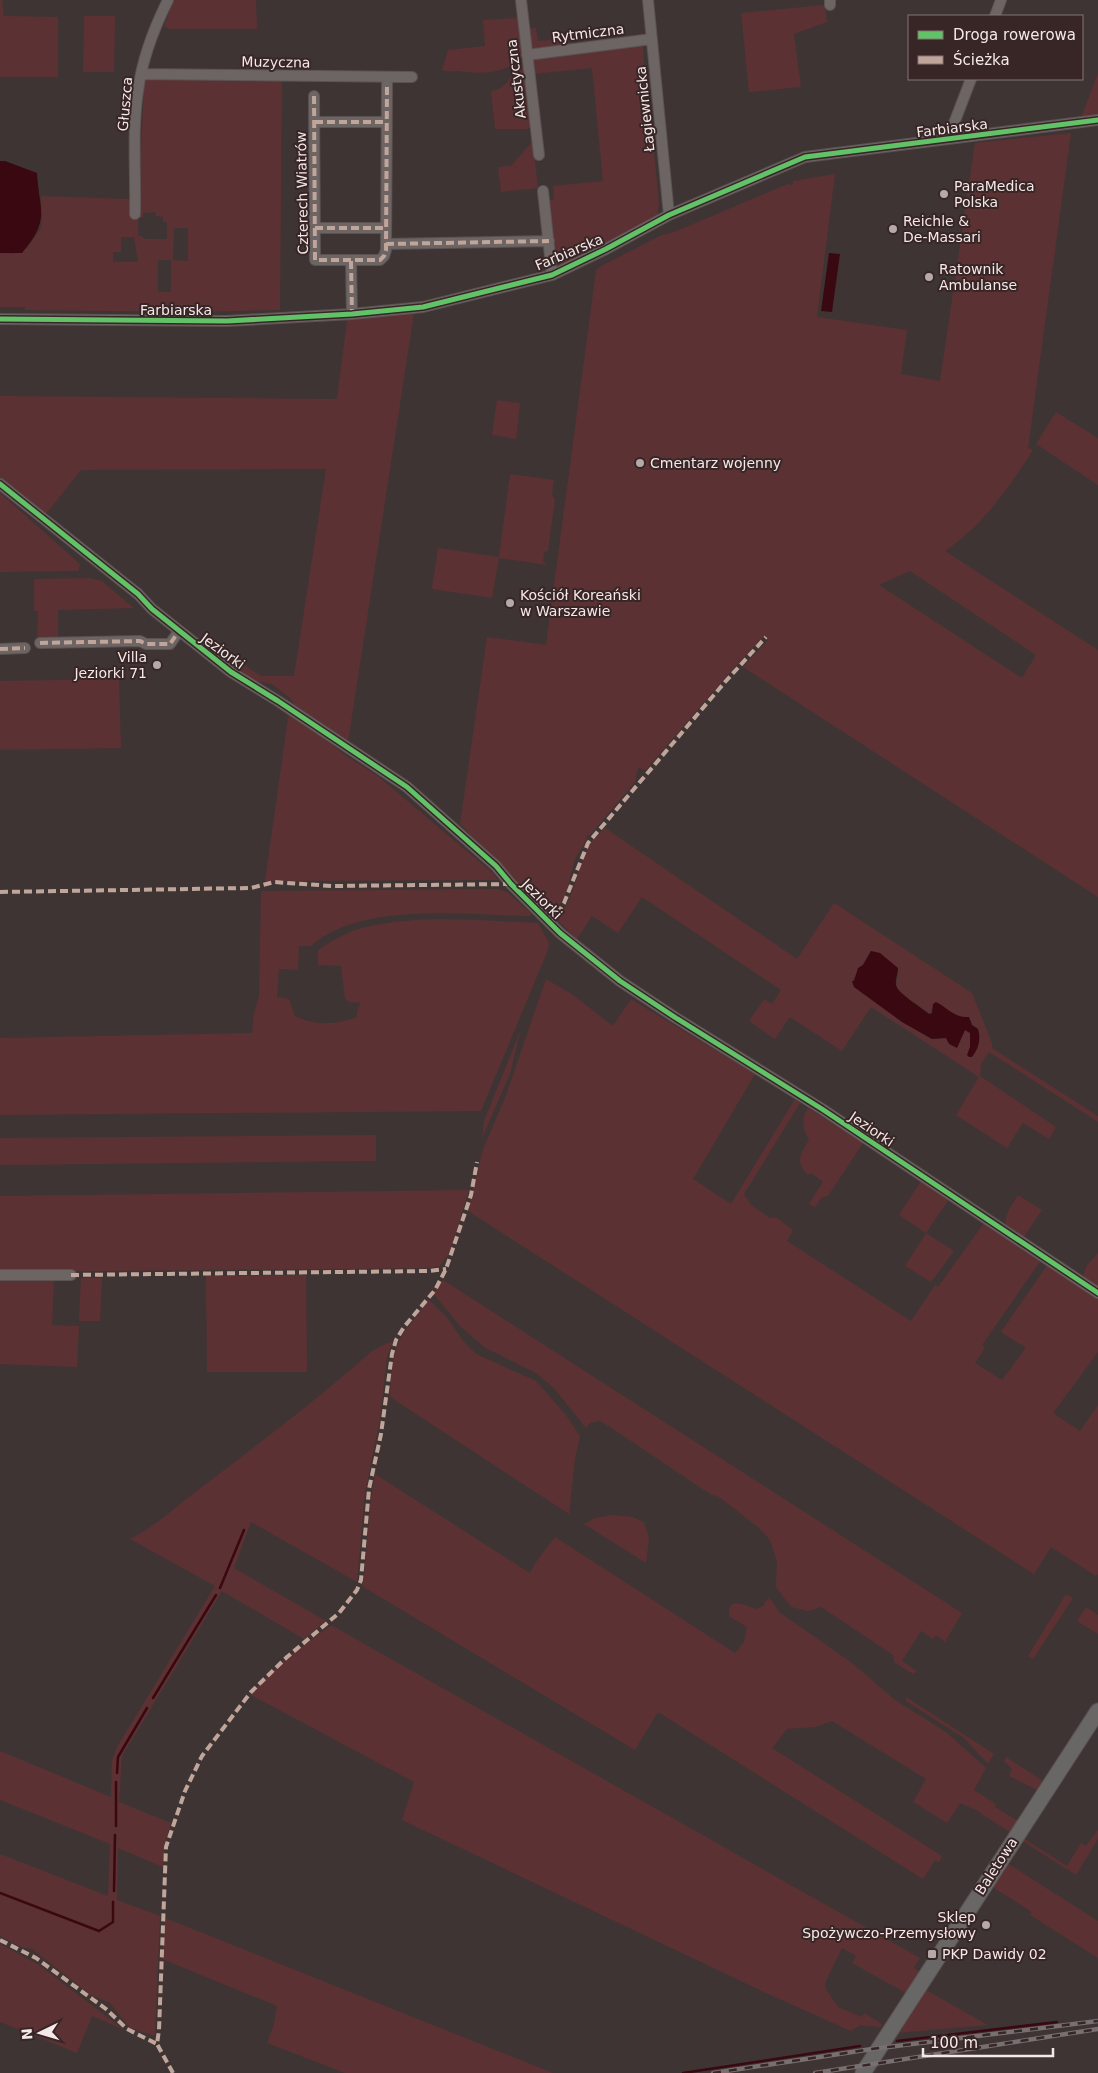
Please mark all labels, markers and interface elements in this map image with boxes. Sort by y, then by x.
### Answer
legend [908,15,1083,80]
street label: Rytmiczna [551,21,625,45]
text: Droga rowerowa [953,26,1076,44]
street label: Akustyczna [503,38,529,120]
text: Ścieżka [953,50,1010,69]
street label: Muzyczna [241,53,311,71]
street label: Łagiewnicka [633,65,658,154]
street label: Głuszca [115,76,135,132]
street label: Farbiarska [915,116,989,140]
street label: Czterech Wiatrów [293,131,311,255]
place label: ParaMedica Polska [954,178,1034,210]
marker: ParaMedica Polska [938,188,950,200]
place label: Reichle & De-Massari [903,213,981,245]
marker: Reichle & De-Massari [887,223,899,235]
street label: Farbiarska [533,231,605,273]
place label: Ratownik Ambulanse [939,261,1017,293]
marker: Ratownik Ambulanse [923,271,935,283]
street label: Farbiarska [140,302,212,318]
place label: Cmentarz wojenny [650,455,781,471]
marker: Cmentarz wojenny [634,457,646,469]
place label: Kościół Koreański w Warszawie [520,587,641,619]
marker: Kościół Koreański w Warszawie [504,597,516,609]
street label: Jeziorki [197,629,248,672]
place label: Villa Jeziorki 71 [73,649,147,681]
marker: Villa Jeziorki 71 [151,659,163,671]
street label: Jeziorki [518,875,565,922]
street label: Jeziorki [846,1108,897,1150]
street label: Baletowa [972,1834,1020,1898]
place label: Sklep Spożywczo-Przemysłowy [802,1909,976,1941]
marker: Sklep Spożywczo-Przemysłowy [980,1919,992,1931]
place label: PKP Dawidy 02 [942,1946,1047,1962]
marker: PKP Dawidy 02 [926,1948,938,1960]
north arrow [15,2008,65,2058]
scale bar [923,2026,1053,2058]
text: N [19,2028,36,2041]
text: 100 m [930,2034,978,2052]

